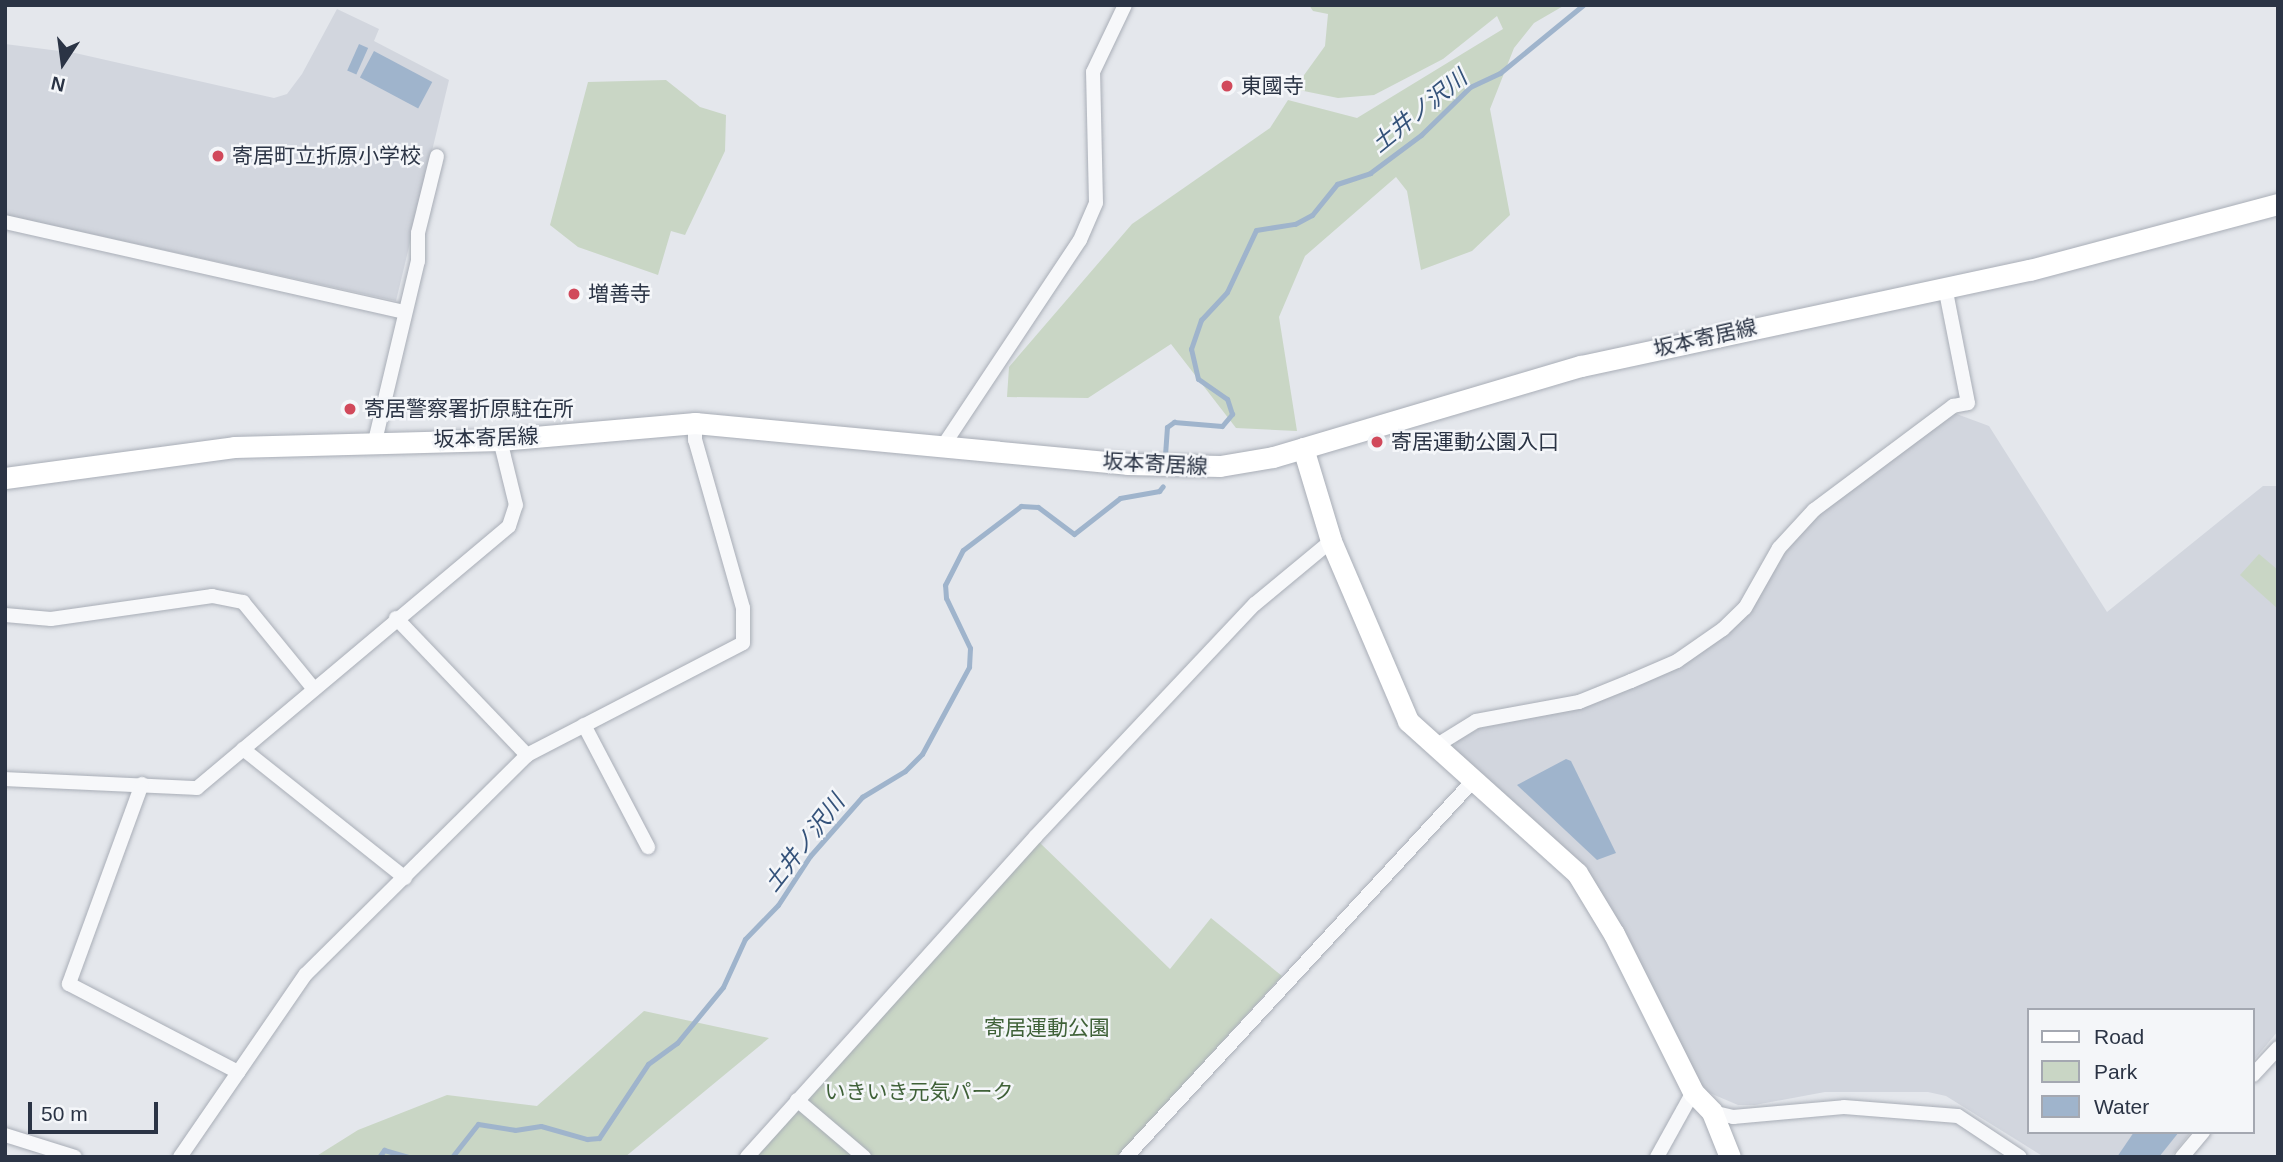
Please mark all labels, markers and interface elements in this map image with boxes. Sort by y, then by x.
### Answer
north arrow [28,28,98,98]
water label: 土井ノ沢川 [1366,64,1472,158]
text: N [49,72,67,96]
place label: 東國寺 [1241,73,1304,99]
marker: 東國寺 [1219,78,1235,94]
place label: 寄居町立折原小学校 [232,143,421,169]
marker: 寄居町立折原小学校 [210,148,226,164]
place label: 増善寺 [588,281,651,307]
marker: 増善寺 [566,286,582,302]
street label: 坂本寄居線 [1651,314,1759,362]
place label: 寄居警察署折原駐在所 [364,396,574,422]
marker: 寄居警察署折原駐在所 [342,401,358,417]
street label: 坂本寄居線 [433,424,539,452]
place label: 寄居運動公園入口 [1391,429,1559,455]
marker: 寄居運動公園入口 [1369,434,1385,450]
street label: 坂本寄居線 [1102,449,1208,479]
water label: 土井ノ沢川 [758,789,850,897]
legend [2028,1008,2255,1134]
park label: 寄居運動公園 [984,1015,1110,1041]
text: Road [2094,1025,2144,1048]
text: Park [2094,1060,2137,1083]
park label: いきいき元気パーク [825,1079,1013,1105]
scale bar [32,1088,161,1132]
text: Water [2094,1095,2149,1118]
text: 50 m [41,1102,88,1125]

